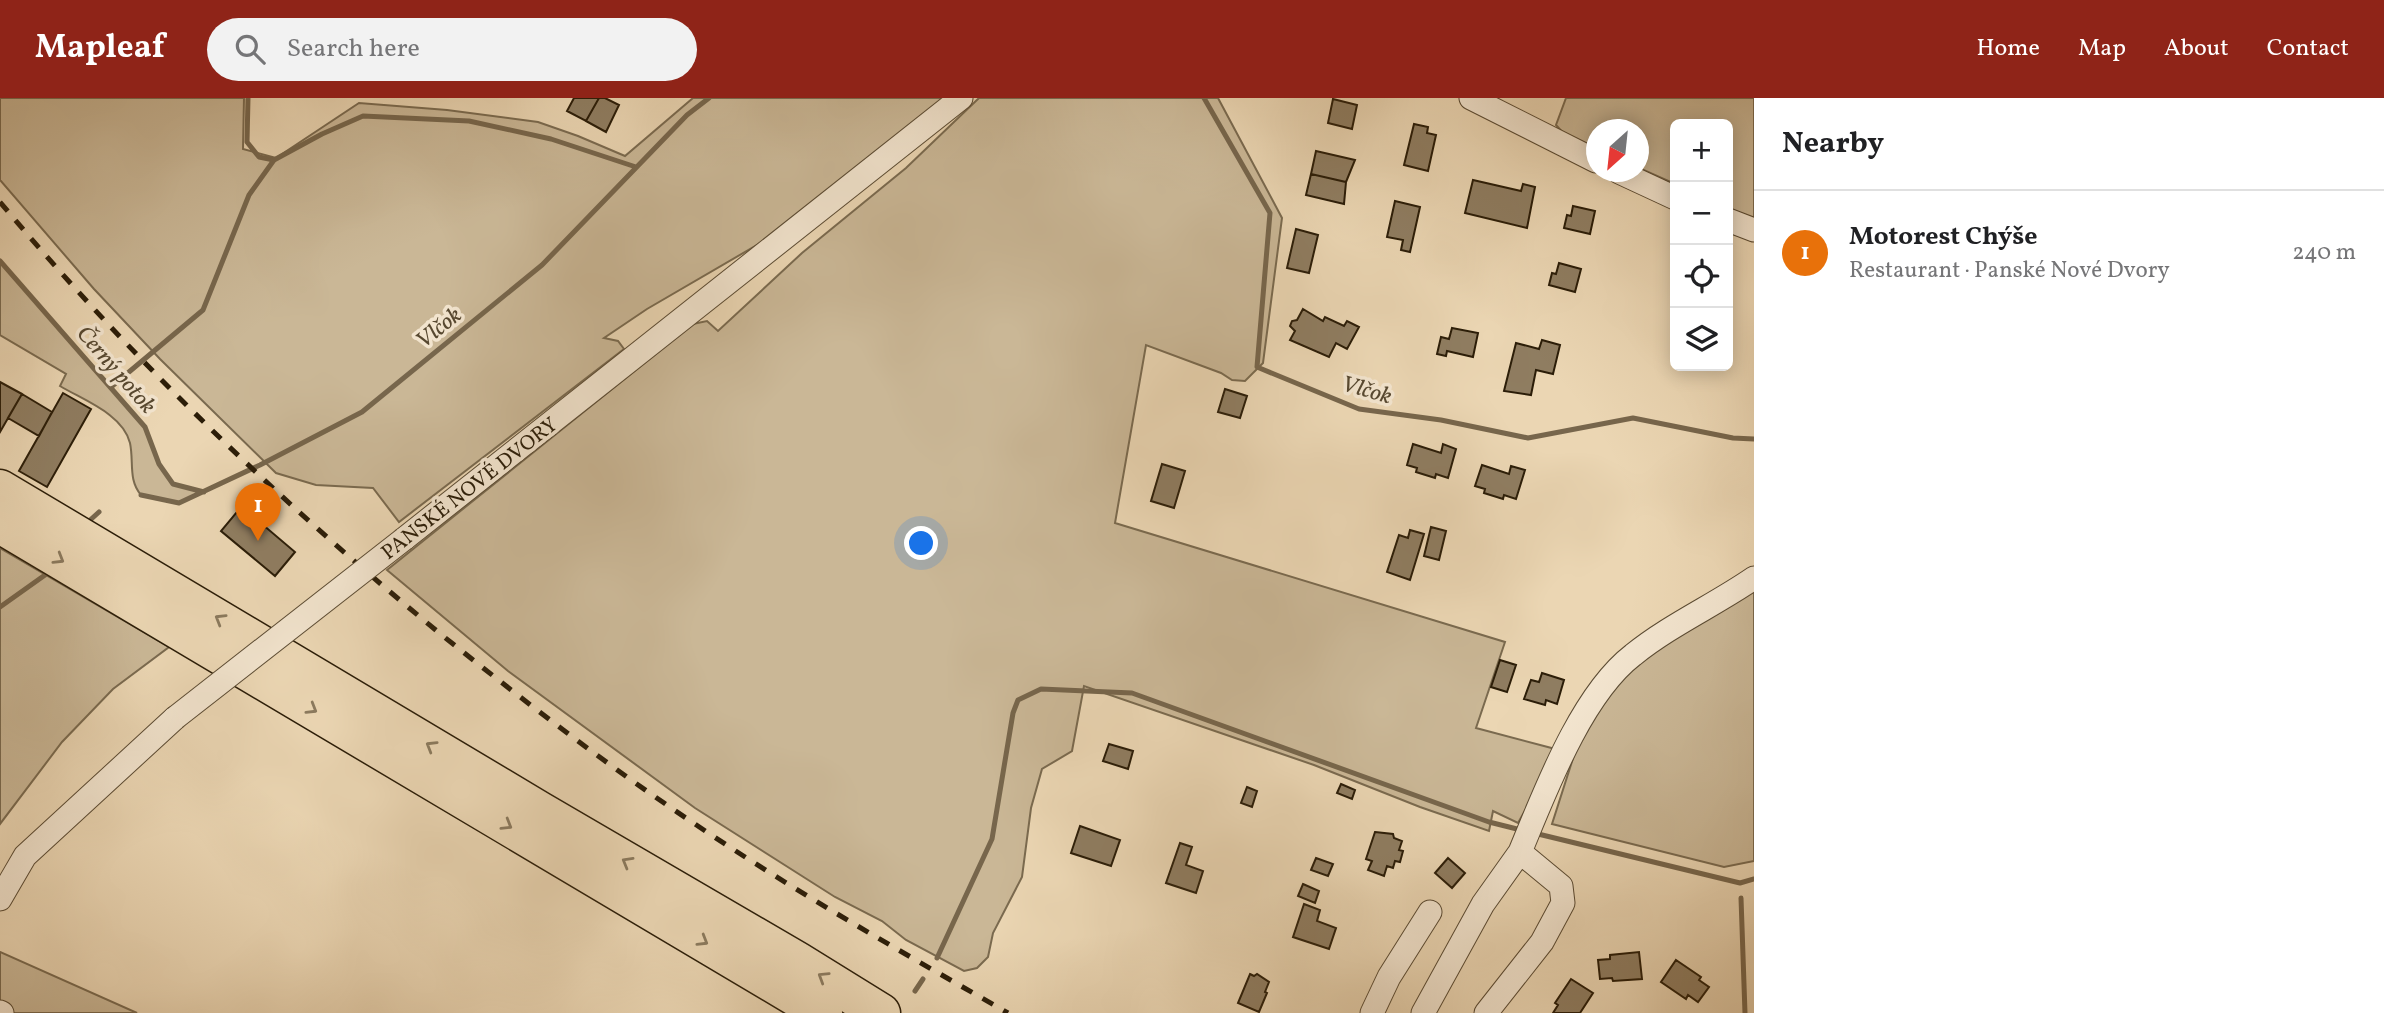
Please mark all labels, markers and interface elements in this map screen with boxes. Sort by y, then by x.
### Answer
search box [207,18,697,81]
text: Mapleaf [35,26,165,72]
icon: search [231,30,269,68]
text: Search here [287,31,420,67]
text: Home [1976,32,2040,66]
text: Map [2078,32,2126,66]
text: About [2164,32,2229,66]
text: Contact [2267,32,2349,66]
north arrow [1586,119,1649,182]
map controls [1670,119,1733,371]
button: + [1670,119,1733,182]
text: Nearby [1782,123,1884,165]
button: − [1670,182,1733,245]
text: Motorest Chýše [1849,219,2038,255]
text: 1 [1800,237,1810,269]
text: 240 m [2292,237,2356,269]
button: locate [1670,245,1733,308]
text: Restaurant · Panské Nové Dvory [1849,255,2170,287]
water label: Vlčok [409,300,469,357]
button: layers [1670,308,1733,371]
water label: Černý potok [68,319,163,422]
water label: Vlčok [1338,369,1396,413]
street label: PANSKÉ NOVÉ DVORY [376,411,564,567]
pin: 1 [235,483,281,541]
your location [904,526,938,560]
one-way arrow [51,551,64,564]
one-way arrow [215,615,228,628]
one-way arrow [304,701,317,714]
one-way arrow [426,741,439,754]
one-way arrow [500,817,513,830]
one-way arrow [621,857,634,870]
one-way arrow [696,933,709,946]
one-way arrow [818,973,831,986]

